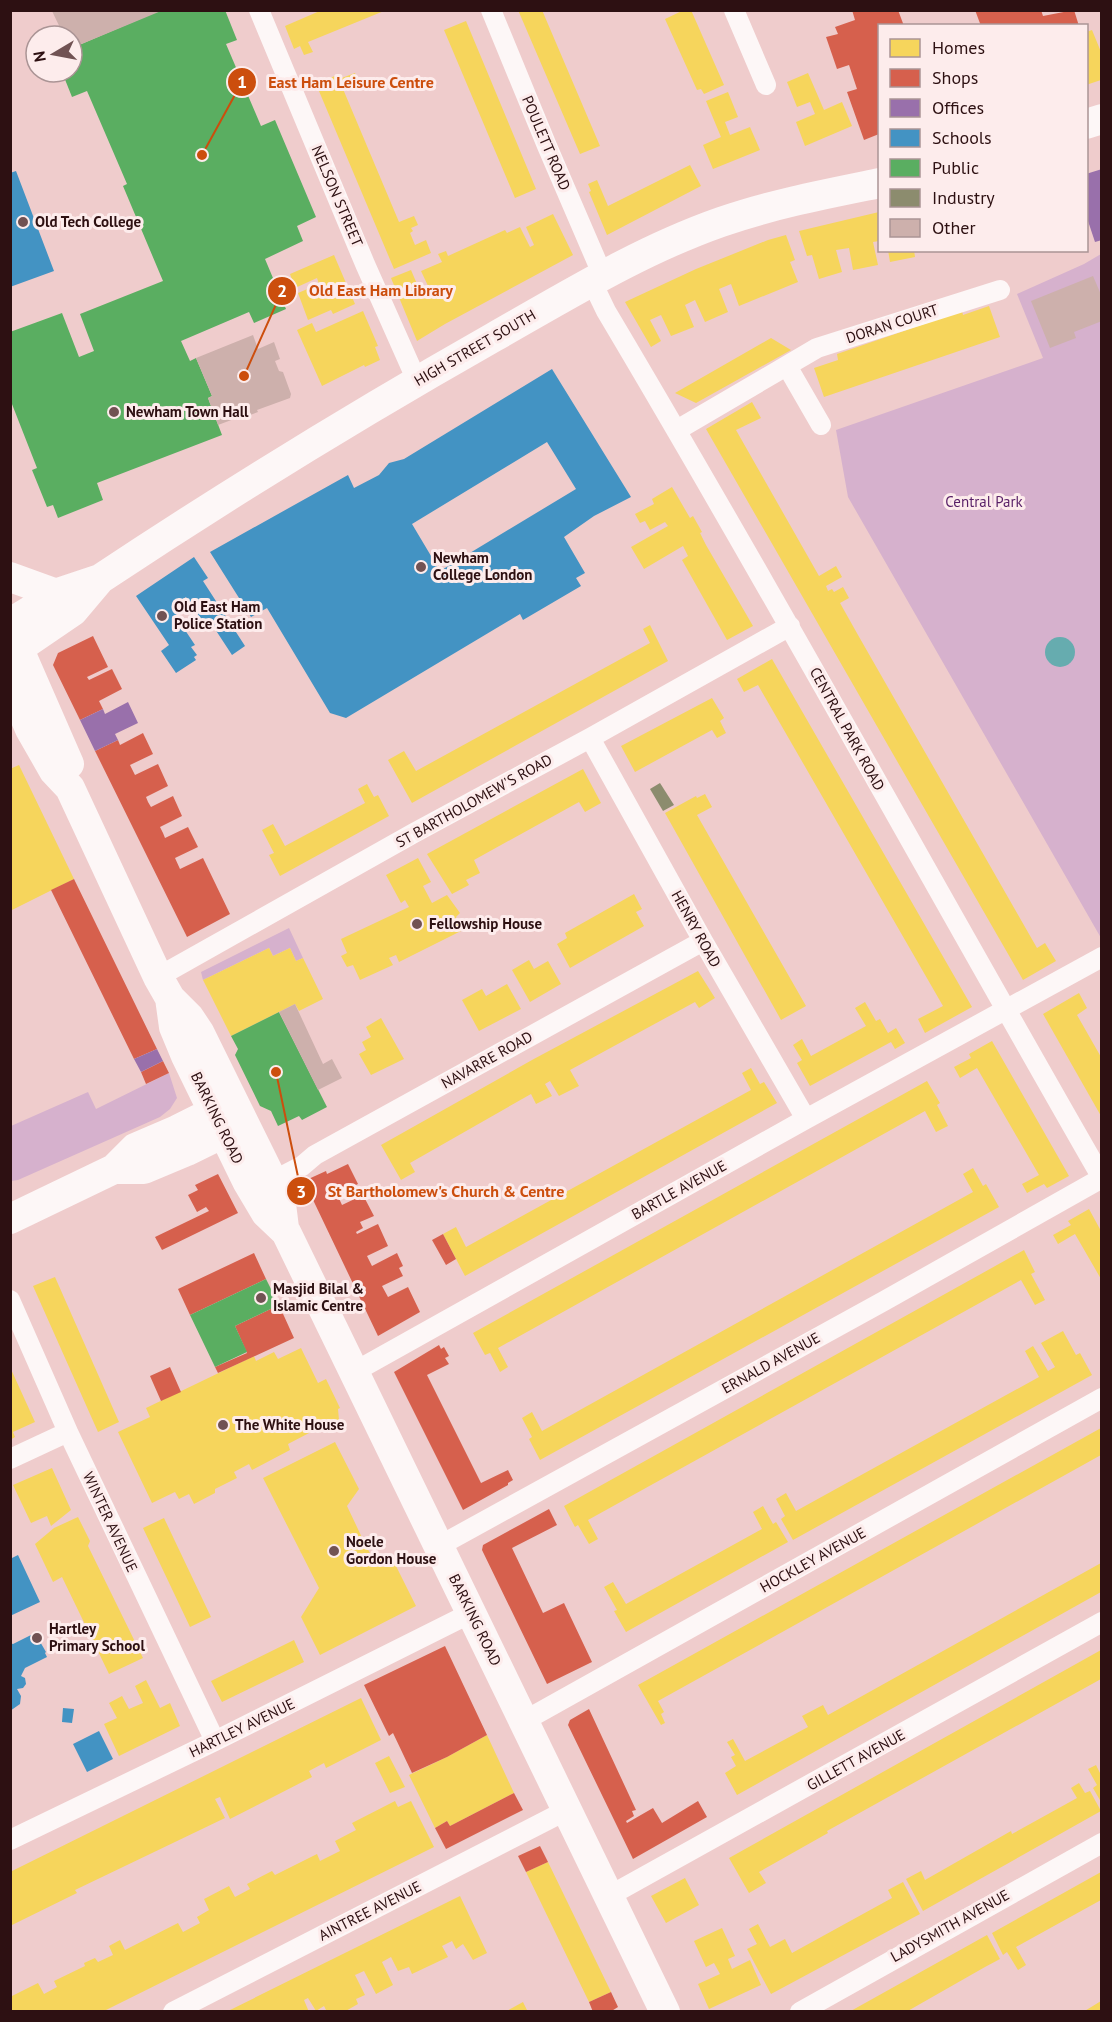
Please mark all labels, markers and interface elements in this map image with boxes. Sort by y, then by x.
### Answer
north arrow [24,24,84,84]
legend [878,24,1088,252]
text: Homes [932,36,985,59]
text: N [28,50,50,64]
callout: East Ham Leisure Centre [227,65,446,99]
text: Shops [932,66,978,89]
text: 1 [237,70,247,93]
text: East Ham Leisure Centre [268,72,434,92]
street label: POULETT ROAD [518,93,575,193]
text: Offices [932,96,984,119]
text: Schools [932,126,992,149]
street label: NELSON STREET [308,142,368,250]
text: Public [932,156,979,179]
text: Industry [932,186,995,209]
place label: Old Tech College [35,212,142,231]
marker: Old Tech College [16,215,30,229]
text: Other [932,216,976,239]
callout: Old East Ham Library [267,274,465,308]
text: 2 [277,279,287,302]
text: Old East Ham Library [309,280,453,300]
street label: DORAN COURT [843,299,941,347]
street label: HIGH STREET SOUTH [411,305,539,390]
place label: Newham Town Hall [126,402,249,421]
marker: Newham Town Hall [107,405,121,419]
park label: Central Park [945,492,1024,511]
place label: Newham College London [433,548,532,584]
marker: Newham College London [414,560,428,574]
place label: Old East Ham Police Station [174,597,262,633]
marker: Old East Ham Police Station [155,609,169,623]
street label: CENTRAL PARK ROAD [806,664,889,794]
street label: ST BARTHOLOMEW'S ROAD [392,750,555,851]
street label: HENRY ROAD [668,887,725,971]
place label: Fellowship House [429,914,542,933]
marker: Fellowship House [410,917,424,931]
street label: NAVARRE ROAD [438,1027,536,1092]
street label: BARKING ROAD [187,1069,248,1167]
street label: BARTLE AVENUE [628,1156,730,1224]
callout: St Bartholomew's Church & Centre [286,1174,577,1208]
text: 3 [296,1180,306,1203]
text: St Bartholomew's Church & Centre [328,1181,564,1201]
place label: Masjid Bilal & Islamic Centre [273,1279,364,1315]
marker: Masjid Bilal & Islamic Centre [254,1291,268,1305]
street label: ERNALD AVENUE [718,1328,823,1397]
place label: The White House [235,1415,345,1434]
marker: The White House [216,1418,230,1432]
street label: WINTER AVENUE [79,1469,142,1575]
street label: HOCKLEY AVENUE [757,1523,869,1596]
place label: Noele Gordon House [346,1532,437,1568]
marker: Noele Gordon House [327,1544,341,1558]
street label: BARKING ROAD [445,1571,506,1669]
place label: Hartley Primary School [49,1619,145,1655]
marker: Hartley Primary School [30,1631,44,1645]
street label: HARTLEY AVENUE [186,1694,298,1761]
street label: GILLETT AVENUE [803,1725,908,1794]
street label: AINTREE AVENUE [315,1877,424,1945]
street label: LADYSMITH AVENUE [887,1885,1012,1966]

